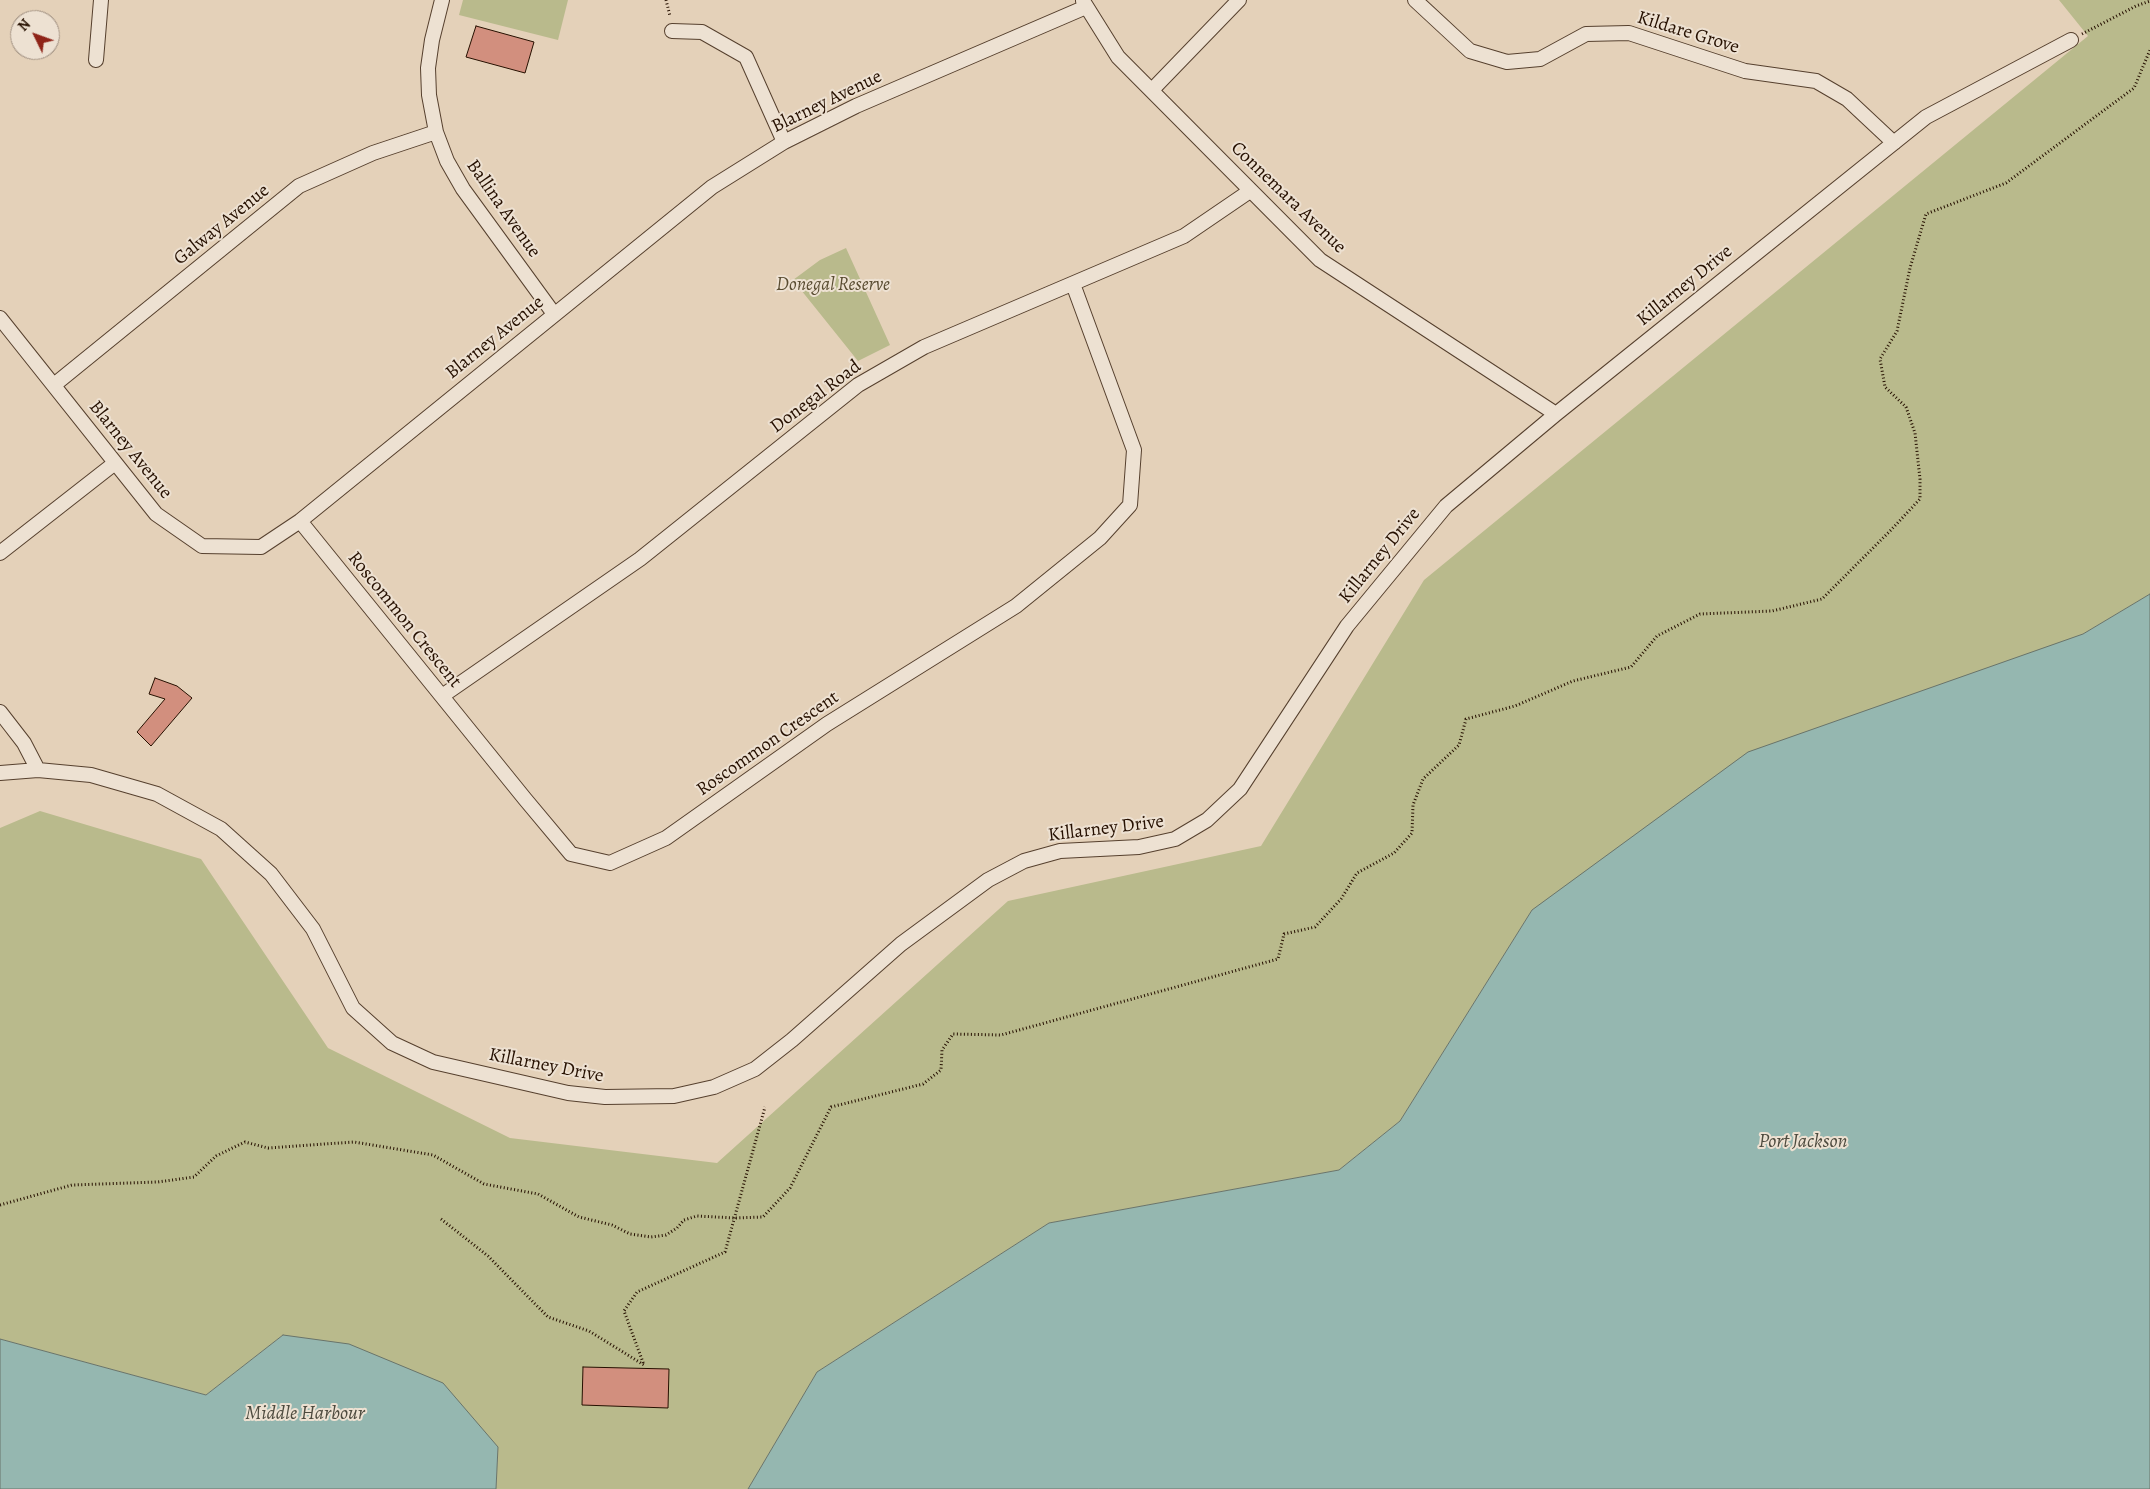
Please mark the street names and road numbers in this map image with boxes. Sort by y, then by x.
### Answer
street label: Kildare Grove [1634,7,1742,59]
street label: Blarney Avenue [768,65,886,139]
street label: Connemara Avenue [1226,137,1350,259]
street label: Ballina Avenue [461,156,545,262]
street label: Galway Avenue [170,180,274,270]
street label: Killarney Drive [1633,240,1737,332]
street label: Blarney Avenue [441,291,549,385]
street label: Donegal Road [766,356,866,438]
street label: Blarney Avenue [83,396,177,504]
street label: Killarney Drive [1334,504,1426,608]
street label: Roscommon Crescent [342,547,466,693]
street label: Roscommon Crescent [693,686,843,802]
street label: Killarney Drive [1047,811,1165,847]
street label: Killarney Drive [487,1044,605,1088]

